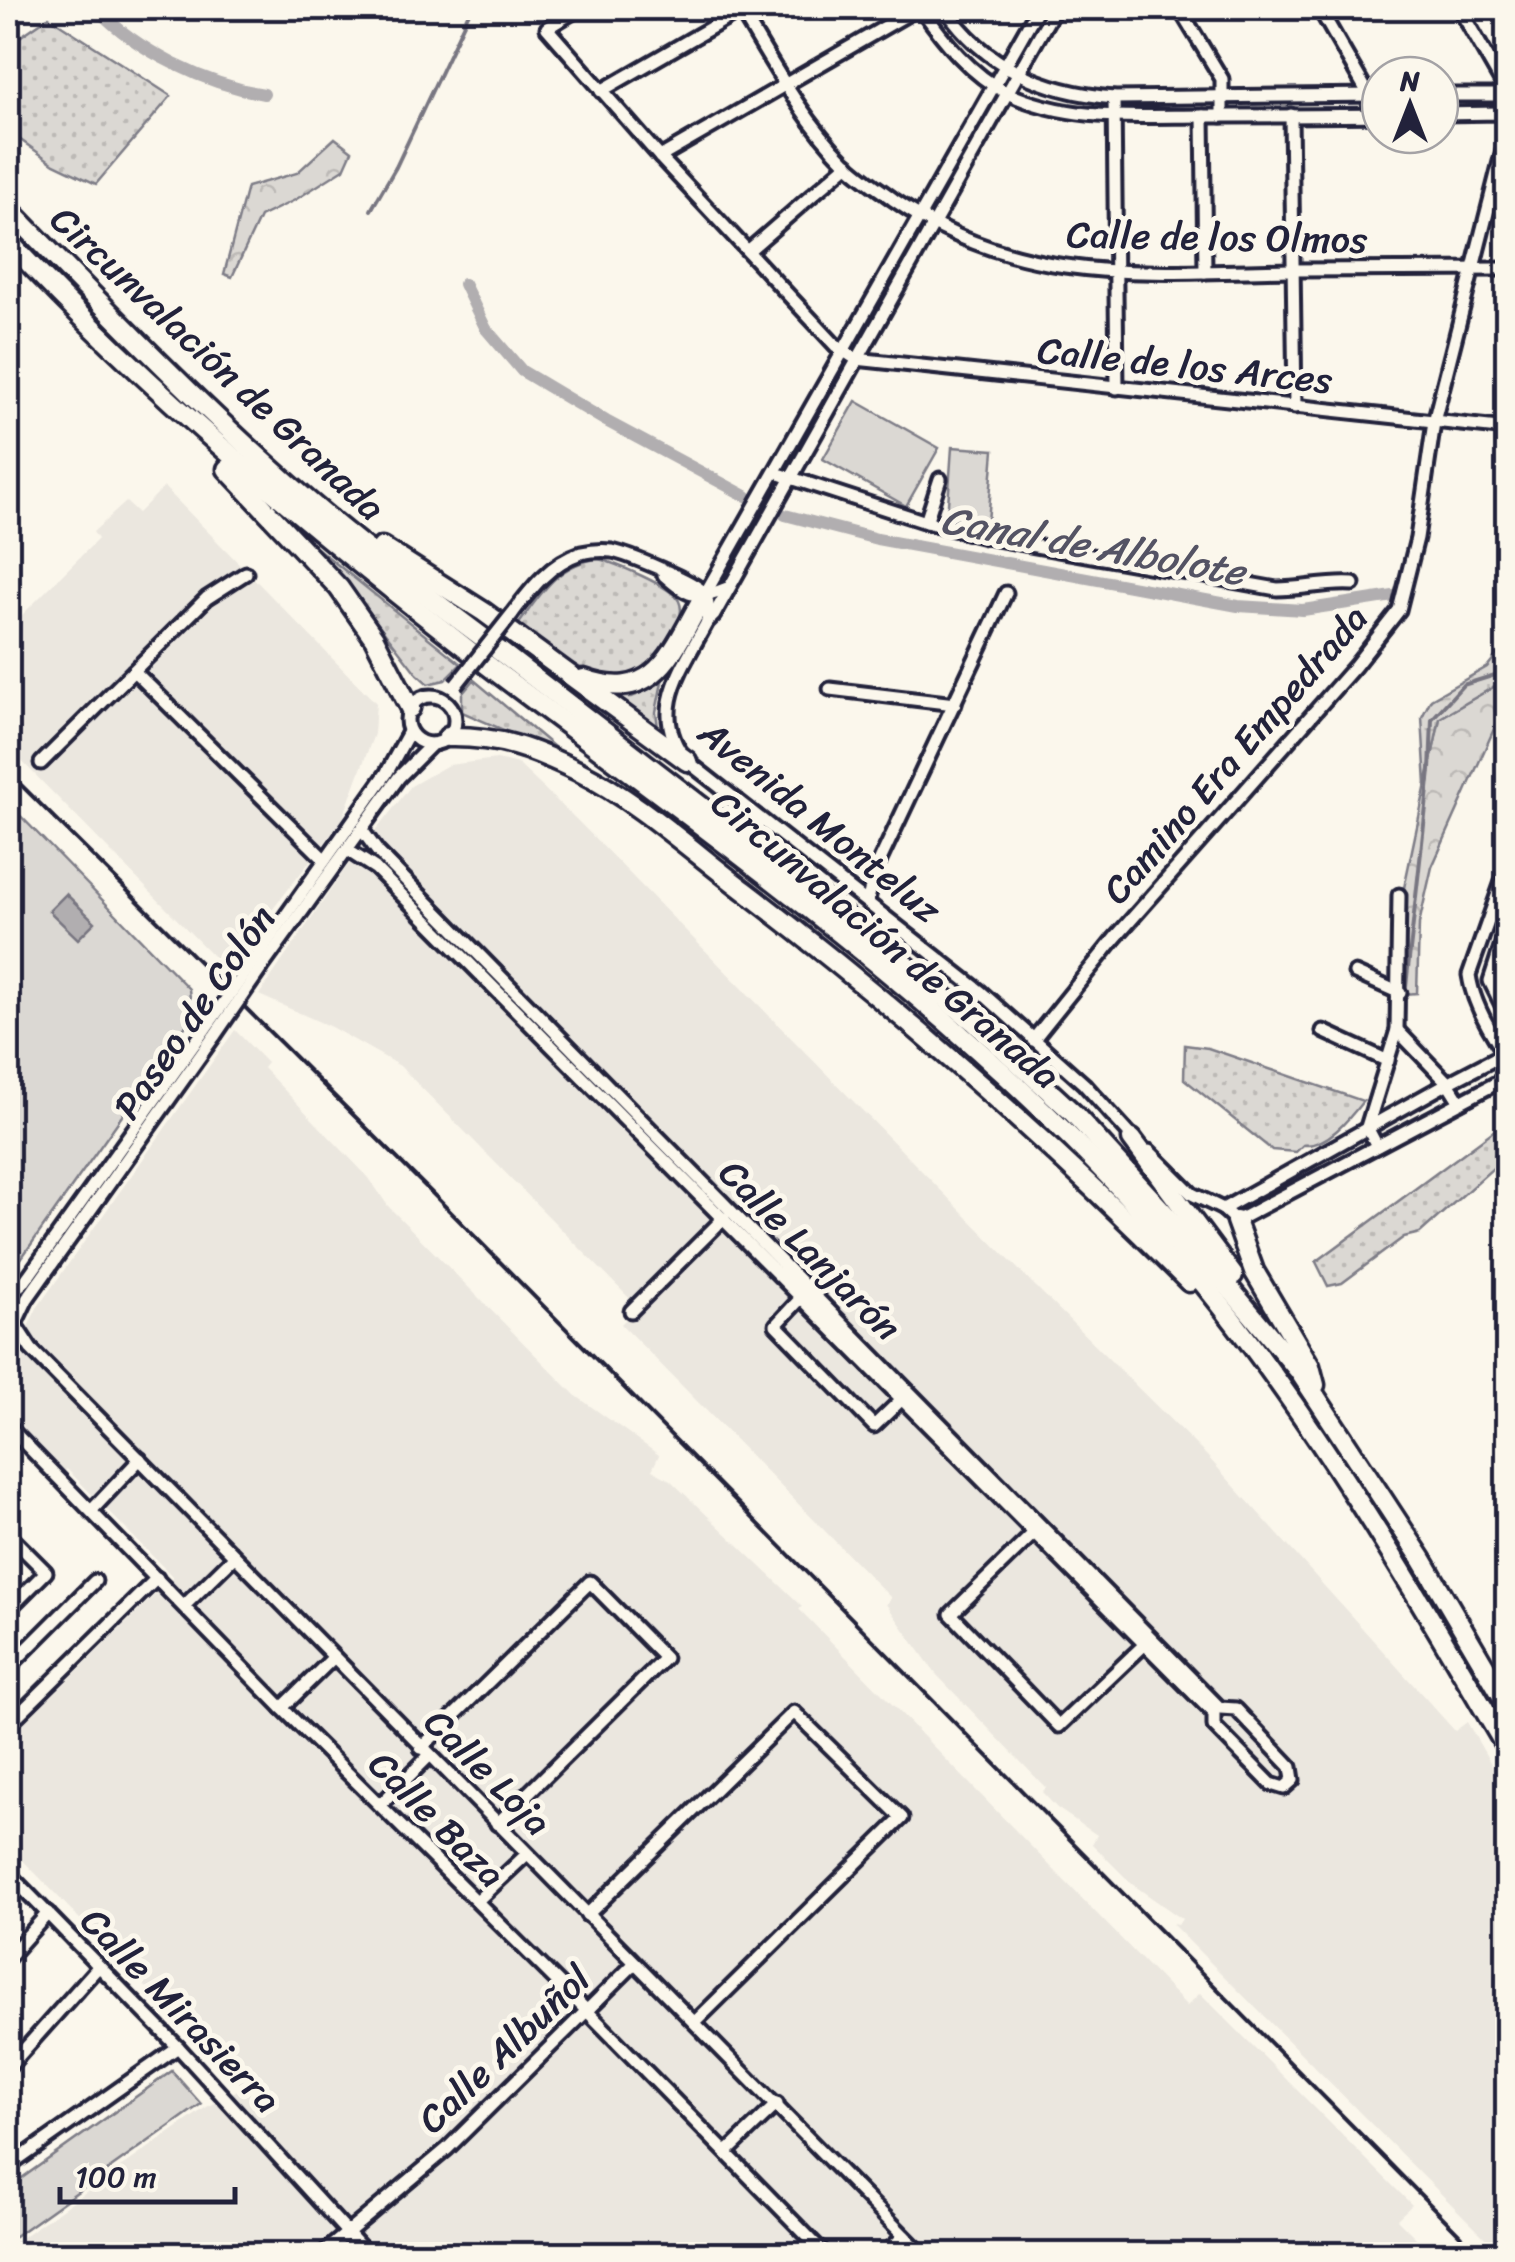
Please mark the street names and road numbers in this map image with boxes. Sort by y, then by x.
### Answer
street label: Circunvalación de Granada [34,189,402,538]
street label: Calle de los Olmos [1066,201,1369,274]
street label: Calle de los Arces [1034,317,1336,414]
street label: Camino Era Empedrada [1085,589,1386,920]
street label: Avenida Monteluz [682,701,957,942]
street label: Circunvalación de Granada [695,772,1076,1107]
street label: Paseo de Colón [95,890,294,1134]
street label: Calle Lanjarón [702,1142,918,1358]
street label: Calle Loja [407,1692,568,1853]
street label: Calle Baza [351,1734,522,1905]
street label: Calle Mirasierra [63,1891,298,2130]
street label: Calle Albuñol [401,1948,608,2150]

